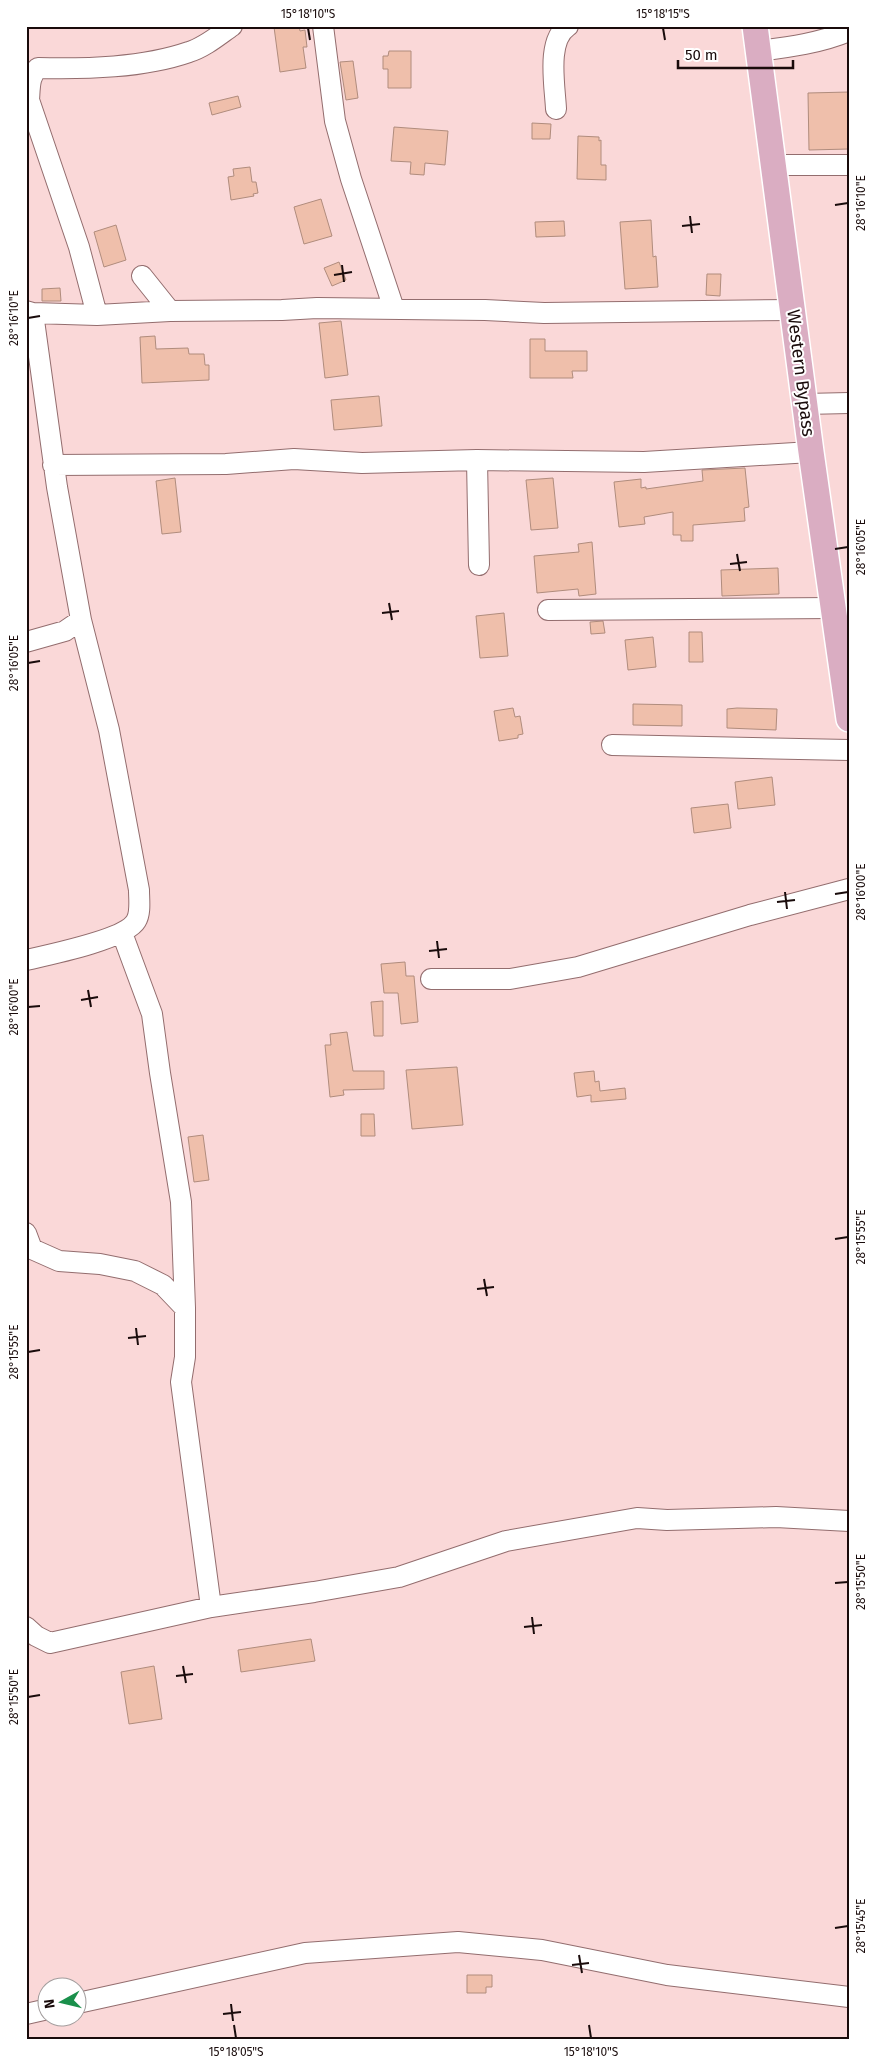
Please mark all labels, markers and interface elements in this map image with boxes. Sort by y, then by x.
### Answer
text: 15°18'10"S [281,7,336,21]
text: 15°18'15"S [636,7,690,21]
scale bar [678,38,792,70]
text: 50 m [685,46,718,64]
text: 28°16'10"E [854,175,868,231]
text: 28°16'10"E [7,290,21,346]
street label: Western Bypass [782,308,820,438]
text: 28°16'05"E [854,519,868,575]
text: 28°16'05"E [7,635,21,691]
text: 28°16'00"E [854,863,868,921]
text: 28°16'00"E [7,978,21,1036]
text: 28°15'55"E [854,1209,868,1265]
text: 28°15'55"E [7,1324,21,1380]
text: 28°15'50"E [854,1554,868,1610]
text: 28°15'50"E [7,1669,21,1725]
text: 28°15'45"E [854,1899,868,1953]
north arrow [38,1978,88,2028]
text: N [41,1998,59,2010]
text: 15°18'05"S [208,2045,264,2059]
text: 15°18'10"S [564,2045,619,2059]

